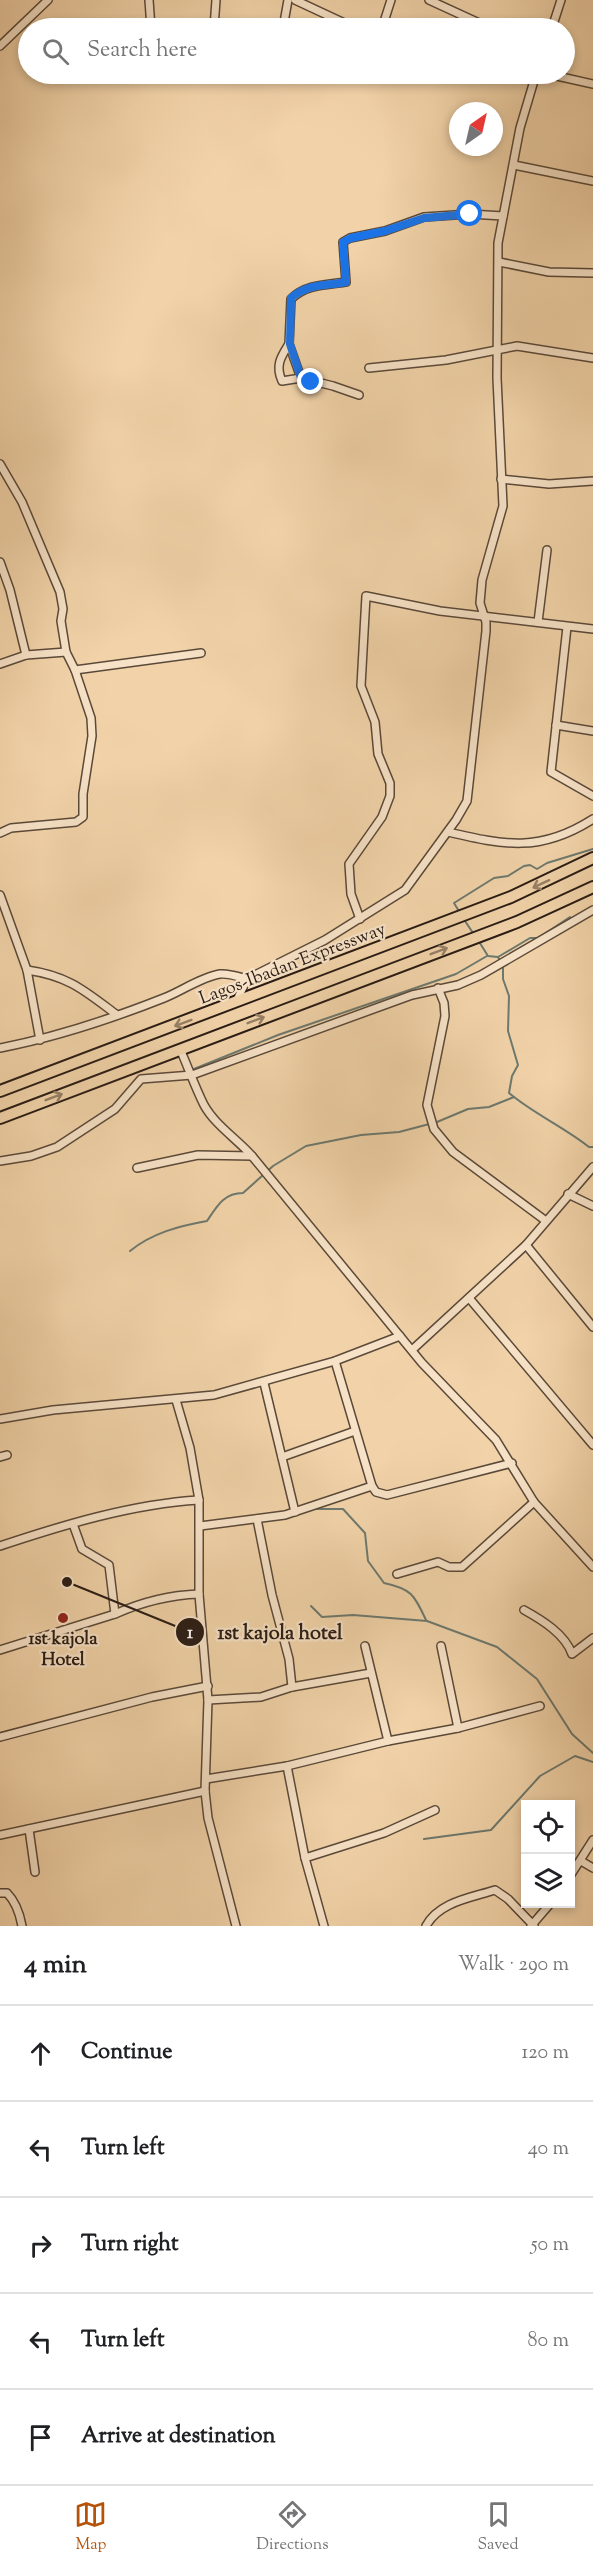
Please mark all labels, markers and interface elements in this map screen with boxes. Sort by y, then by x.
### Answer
search box [18,18,575,84]
icon: search [39,35,72,68]
text: Search here [87,35,197,67]
north arrow [449,102,503,156]
route start [456,200,482,226]
route end [297,368,323,394]
one-way arrow [532,878,550,890]
street label: Lagos-Ibadan Expressway [196,917,390,1012]
one-way arrow [429,945,448,956]
one-way arrow [247,1014,265,1025]
one-way arrow [174,1018,193,1029]
one-way arrow [45,1090,63,1101]
marker: 1st kajola Hotel [56,1611,70,1625]
callout: 1st kajola hotel [175,1613,354,1651]
text: 1st kajola hotel [217,1620,343,1649]
text: 1 [187,1621,194,1647]
place label: 1st kajola Hotel [28,1627,98,1674]
map controls [521,1800,575,1908]
button: locate [521,1800,575,1854]
button: layers [521,1854,575,1908]
text: 4 min [24,1947,87,1984]
text: Walk · 290 m [458,1951,569,1980]
icon: ahead [24,2037,57,2070]
text: Continue [81,2037,172,2069]
text: 120 m [521,2039,569,2068]
icon: left [24,2133,57,2166]
text: Turn left [81,2133,164,2165]
text: 40 m [528,2135,569,2164]
icon: right [24,2229,57,2262]
text: Turn right [81,2229,178,2261]
text: 50 m [531,2231,569,2260]
icon: left [24,2325,57,2358]
text: Turn left [81,2325,164,2357]
text: 80 m [528,2327,569,2356]
icon: arrive [24,2421,57,2454]
text: Arrive at destination [81,2421,276,2453]
tab: Map [74,2498,107,2557]
tab: Directions [256,2498,329,2557]
tab: Saved [477,2498,519,2557]

